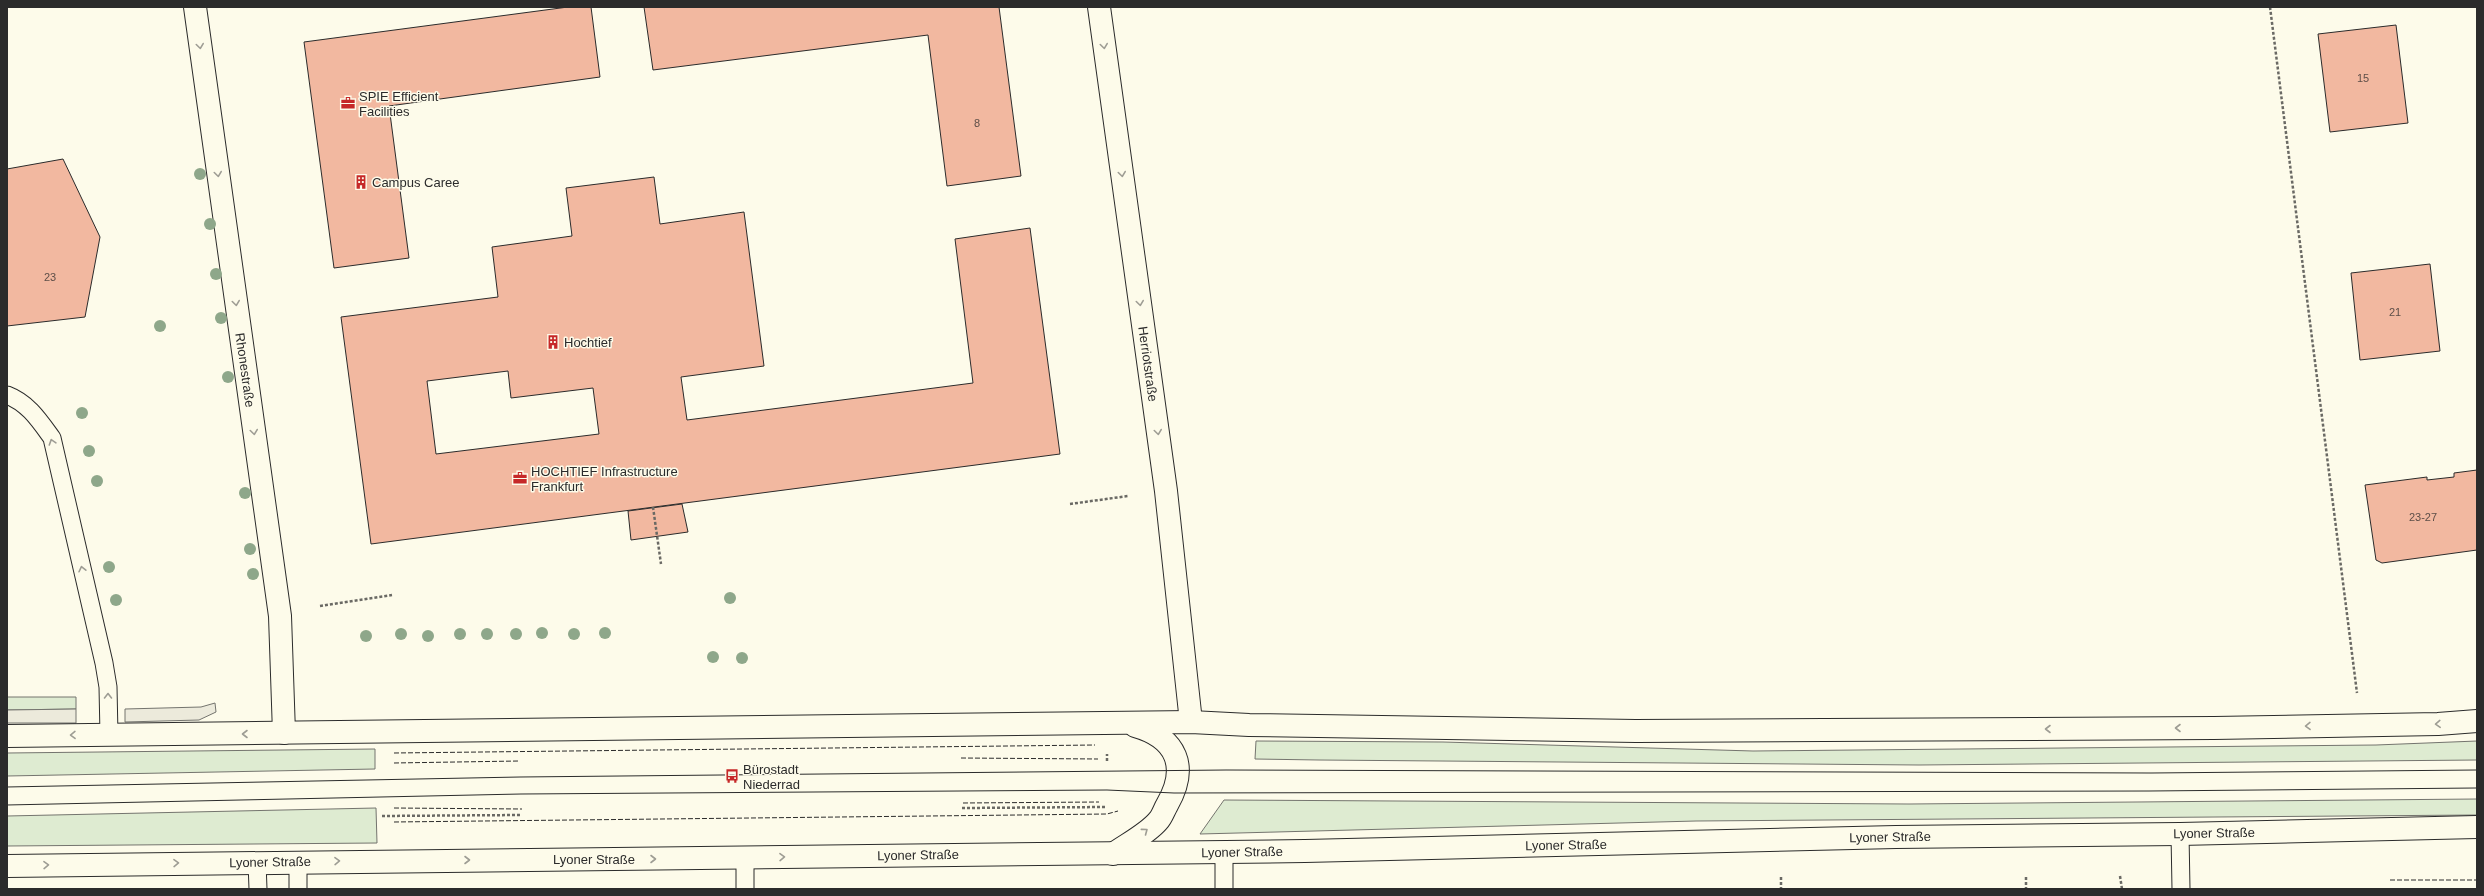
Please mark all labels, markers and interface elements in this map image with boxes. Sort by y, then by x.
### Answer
one-way arrow [195,43,204,49]
one-way arrow [1099,43,1108,49]
house number: 15 [2357,72,2369,84]
place label: SPIE Efficient Facilities [359,89,439,119]
office icon: SPIE Efficient Facilities [340,95,356,111]
house number: 8 [974,117,980,129]
one-way arrow [213,171,222,177]
one-way arrow [1117,171,1126,177]
building icon: Campus Caree [353,174,369,190]
place label: Campus Caree [372,175,459,190]
house number: 23 [44,271,56,283]
one-way arrow [231,300,240,306]
one-way arrow [1135,300,1144,306]
house number: 21 [2389,306,2401,318]
street label: Herriotstraße [1135,325,1161,403]
street label: Rhonestraße [232,332,258,408]
building icon: Hochtief [545,334,561,350]
place label: Hochtief [564,335,612,350]
one-way arrow [249,429,258,435]
one-way arrow [1153,429,1162,435]
one-way arrow [48,439,57,446]
place label: HOCHTIEF Infrastructure Frankfurt [531,464,678,494]
office icon: HOCHTIEF Infrastructure Frankfurt [512,470,528,486]
house number: 23-27 [2409,511,2437,523]
one-way arrow [79,566,87,572]
one-way arrow [104,693,112,699]
one-way arrow [2435,719,2441,728]
one-way arrow [2305,722,2311,730]
one-way arrow [2175,724,2181,732]
one-way arrow [2045,725,2051,733]
one-way arrow [242,730,248,738]
one-way arrow [70,731,76,739]
place label: Bürostadt Niederrad [743,762,800,792]
bus stop icon: Bürostadt Niederrad [724,768,740,784]
street label: Lyoner Straße [2173,825,2255,841]
one-way arrow [1141,829,1148,836]
street label: Lyoner Straße [1849,829,1931,845]
street label: Lyoner Straße [1525,837,1607,853]
street label: Lyoner Straße [1201,844,1283,860]
street label: Lyoner Straße [877,847,959,863]
street label: Lyoner Straße [553,852,635,867]
one-way arrow [779,853,785,861]
street label: Lyoner Straße [229,854,311,870]
one-way arrow [650,855,656,863]
one-way arrow [464,856,470,864]
one-way arrow [334,857,340,865]
one-way arrow [173,859,179,867]
one-way arrow [43,861,49,869]

